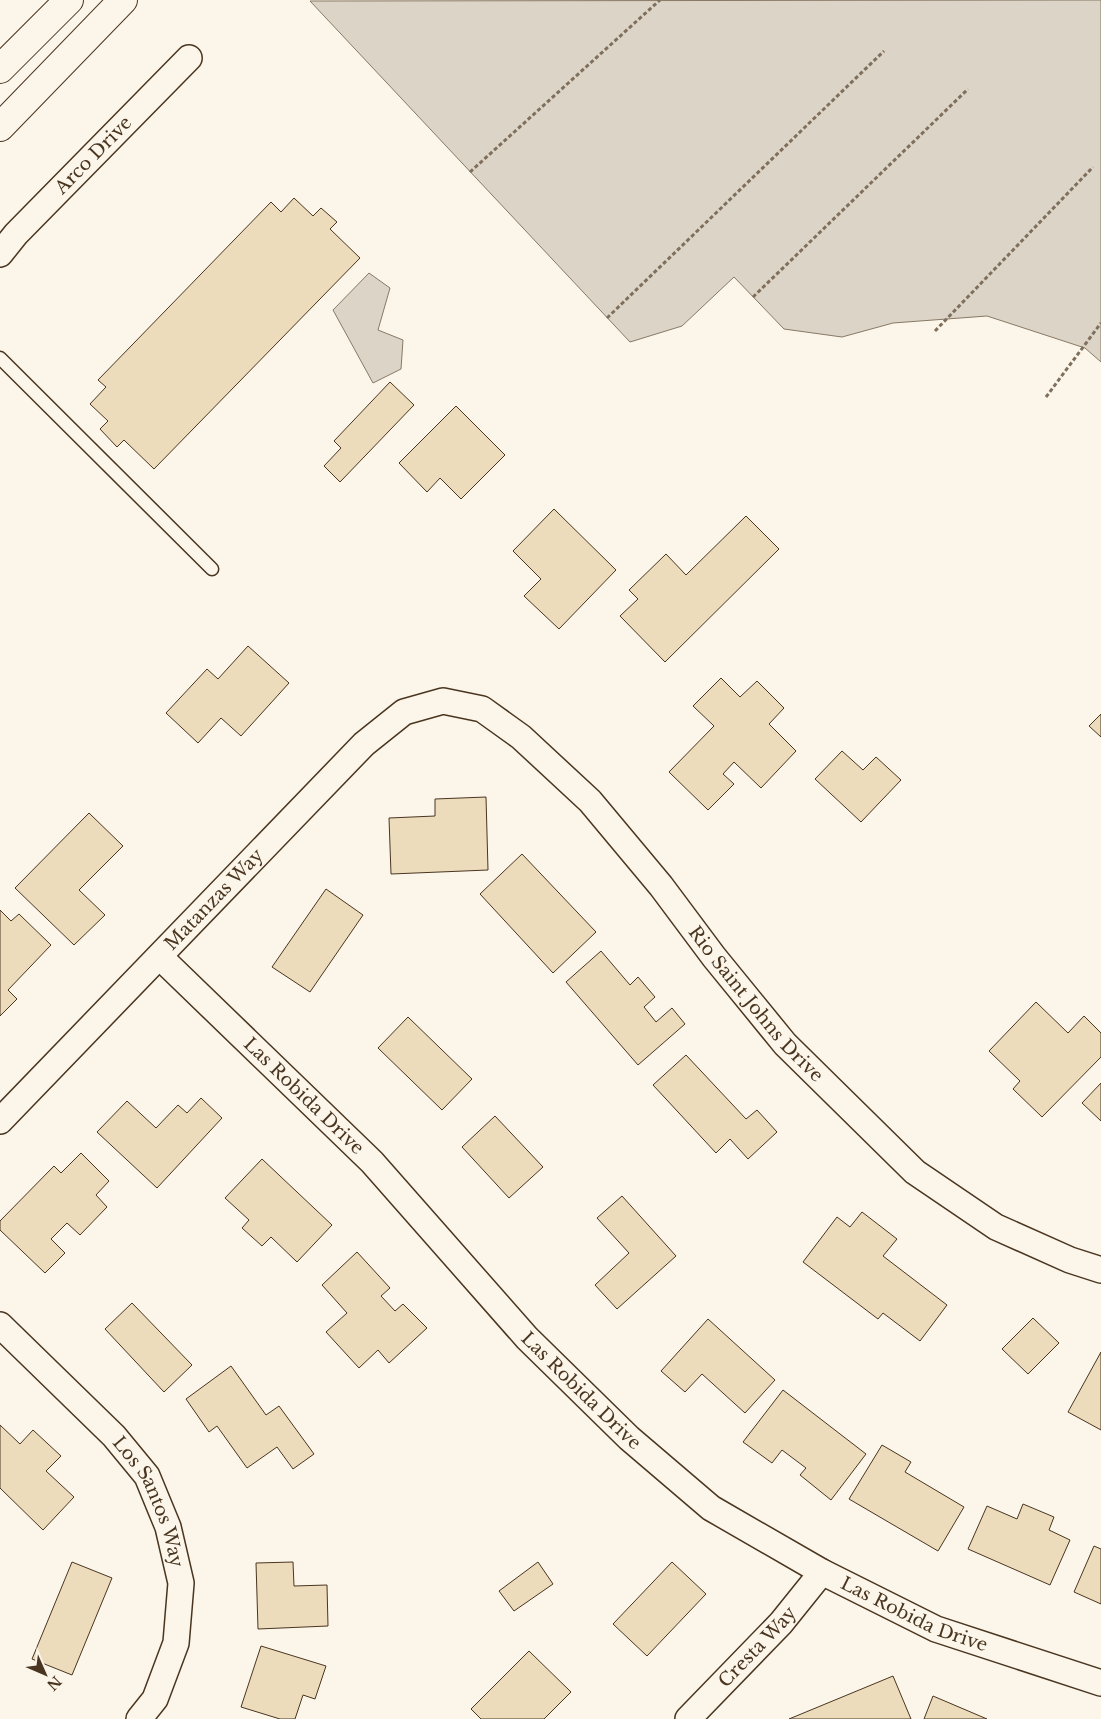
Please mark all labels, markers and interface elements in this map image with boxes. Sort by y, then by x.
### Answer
street label: Arco Drive [50,112,136,200]
street label: Matanzas Way [160,844,268,955]
street label: Rio Saint Johns Drive [684,922,828,1086]
street label: Las Robida Drive [239,1033,368,1159]
street label: Las Robida Drive [517,1327,645,1454]
street label: Los Santos Way [108,1432,188,1570]
street label: Las Robida Drive [837,1572,990,1656]
street label: Cresta Way [714,1602,801,1692]
north arrow [20,1649,70,1699]
text: N [43,1672,65,1694]

